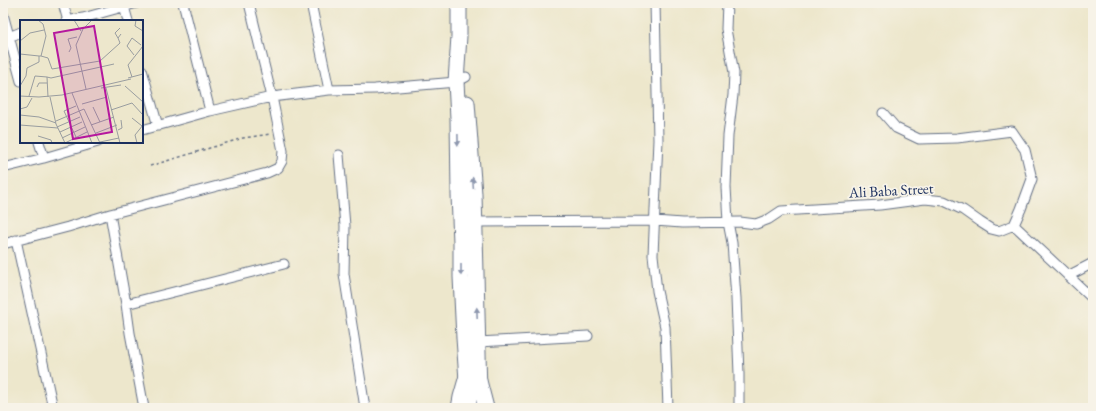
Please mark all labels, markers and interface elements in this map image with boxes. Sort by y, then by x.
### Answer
inset map [20,20,143,143]
one-way arrow [455,134,461,147]
one-way arrow [469,177,476,189]
street label: Ali Baba Street [847,178,934,202]
one-way arrow [458,264,464,277]
one-way arrow [474,306,480,319]

